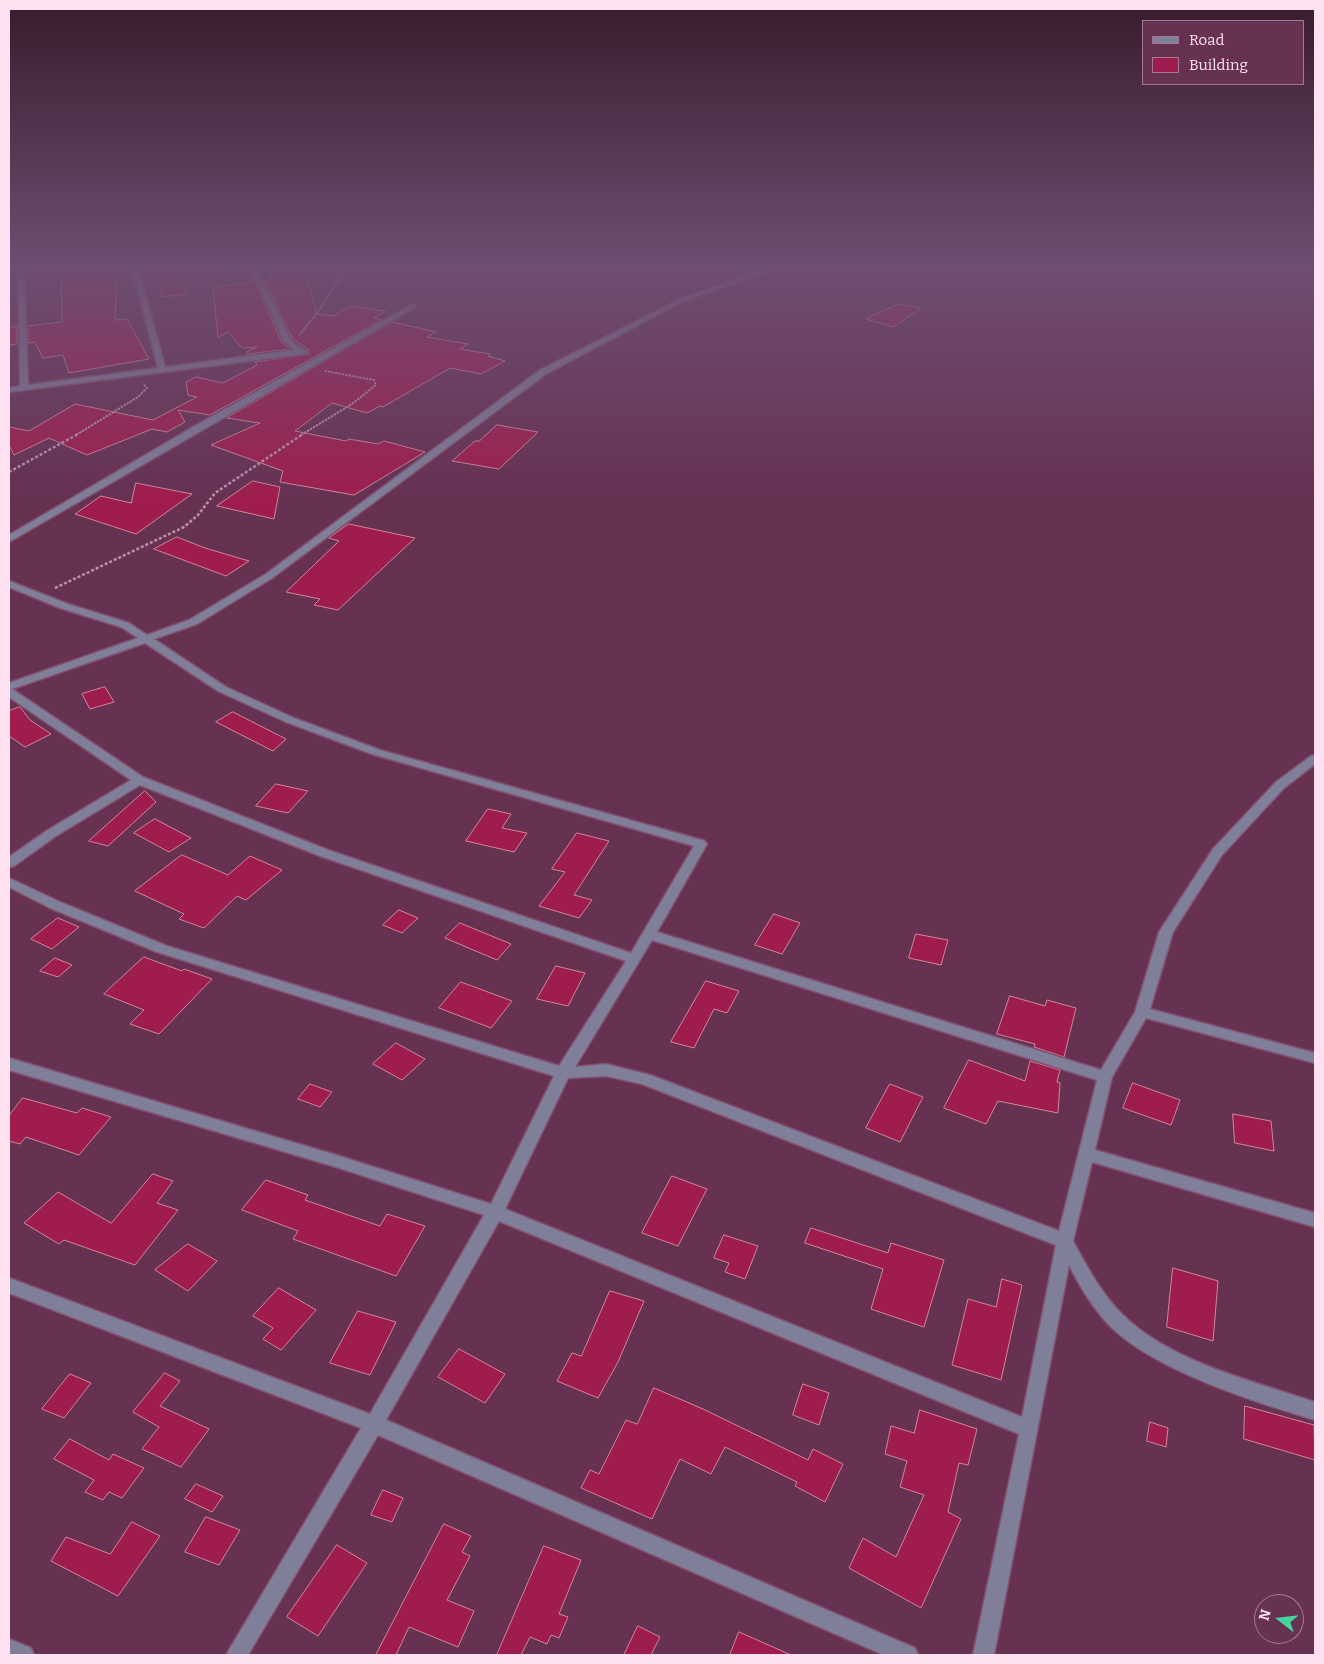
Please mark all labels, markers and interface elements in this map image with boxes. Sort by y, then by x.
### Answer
legend [1142,20,1304,85]
text: Road [1189,31,1224,49]
text: Building [1189,56,1248,74]
north arrow [1254,1594,1304,1644]
text: N [1255,1607,1275,1623]

